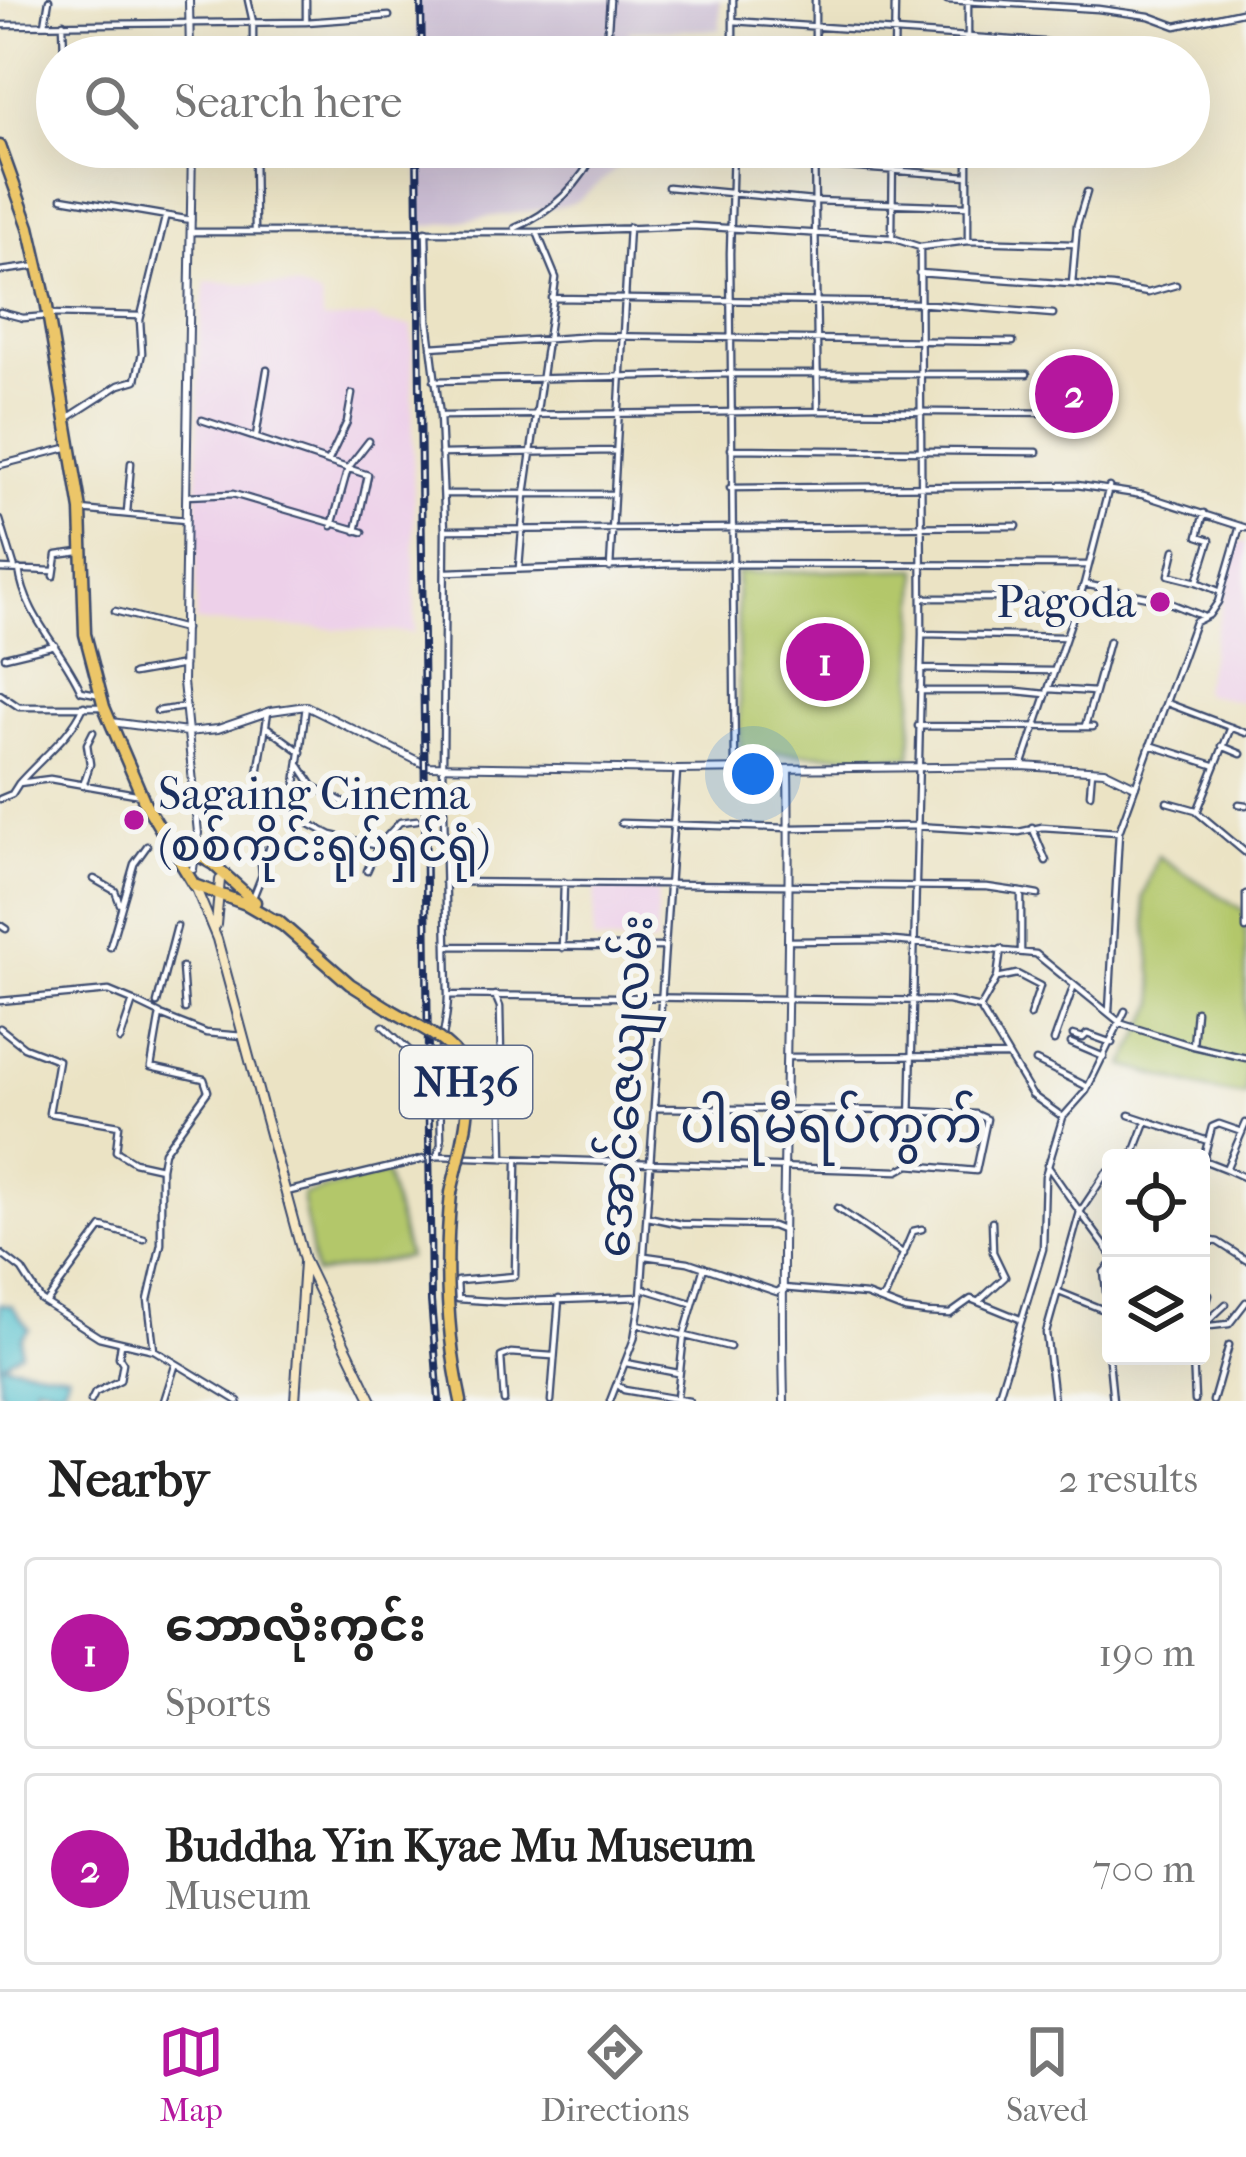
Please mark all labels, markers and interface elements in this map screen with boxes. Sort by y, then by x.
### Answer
search box [36,36,1210,168]
icon: search [78,69,144,135]
text: Search here [174,76,402,129]
pin: 2 [1035,349,1113,439]
place label: Pagoda [996,576,1137,629]
marker: Pagoda [1147,589,1173,615]
pin: 1 [786,617,864,707]
your location [723,744,783,804]
place label: Sagaing Cinema (စစ်ကိုင်းရုပ်ရှင်ရုံ) [158,768,490,882]
marker: Sagaing Cinema (စစ်ကိုင်းရုပ်ရှင်ရုံ) [121,807,147,833]
street label: အောင်ဇေယျလမ်း [582,913,673,1260]
road number: NH36 [400,1046,532,1118]
district label: ပါရမီရပ်ကွက် [680,1090,982,1166]
map controls [1102,1149,1210,1365]
button: locate [1102,1149,1210,1257]
button: layers [1102,1257,1210,1365]
text: Nearby [48,1449,209,1509]
text: 2 results [1059,1456,1198,1502]
text: ဘောလုံးကွင်း [165,1600,426,1653]
text: 1 [83,1630,97,1676]
text: 190 m [1098,1630,1195,1676]
text: Sports [165,1680,271,1726]
text: Buddha Yin Kyae Mu Museum [165,1820,755,1873]
text: 2 [80,1846,100,1892]
text: 700 m [1092,1846,1195,1892]
text: Museum [165,1873,310,1919]
tab: Map [158,2019,224,2130]
tab: Directions [541,2019,689,2130]
tab: Saved [1006,2019,1088,2130]

